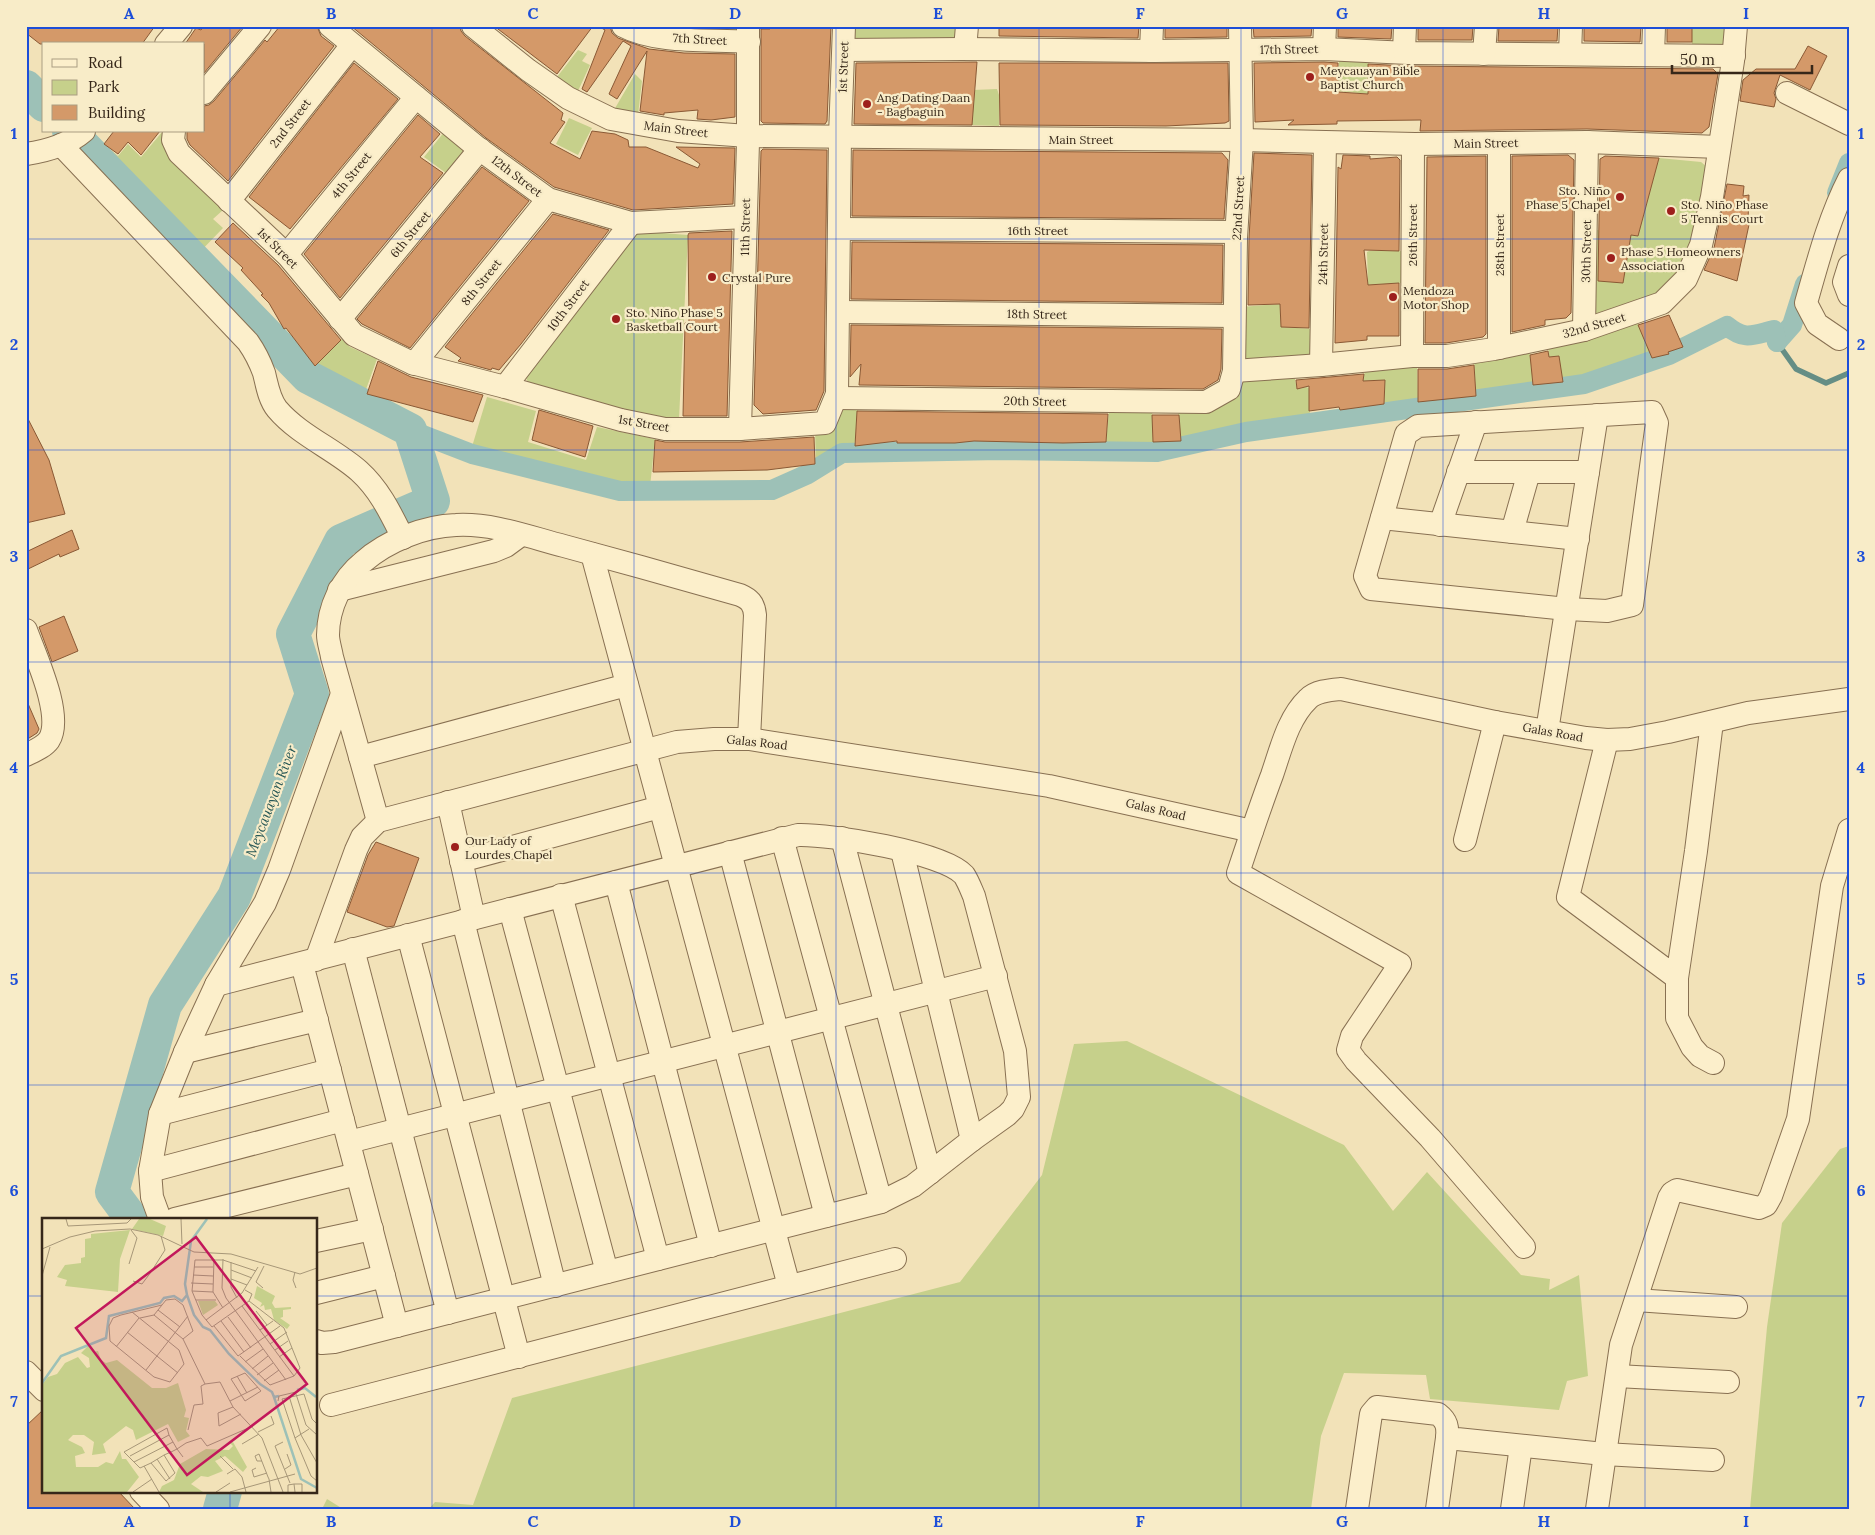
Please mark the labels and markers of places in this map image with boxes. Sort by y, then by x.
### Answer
place label: Meycauayan Bible Baptist Church [1320,63,1420,92]
marker: Meycauayan Bible Baptist Church [1304,71,1316,83]
place label: Ang Dating Daan - Bagbaguin [876,90,970,119]
marker: Ang Dating Daan - Bagbaguin [861,98,873,110]
place label: Sto. Niño Phase 5 Chapel [1526,183,1610,212]
marker: Sto. Niño Phase 5 Chapel [1614,191,1626,203]
place label: Sto. Niño Phase 5 Tennis Court [1681,197,1769,226]
marker: Sto. Niño Phase 5 Tennis Court [1665,205,1677,217]
place label: Phase 5 Homeowners Association [1620,244,1741,273]
marker: Phase 5 Homeowners Association [1605,252,1617,264]
place label: Crystal Pure [722,270,791,285]
marker: Crystal Pure [706,271,718,283]
place label: Mendoza Motor Shop [1403,283,1469,312]
marker: Mendoza Motor Shop [1387,291,1399,303]
place label: Sto. Niño Phase 5 Basketball Court [626,305,723,334]
marker: Sto. Niño Phase 5 Basketball Court [610,313,622,325]
place label: Our Lady of Lourdes Chapel [465,833,552,862]
marker: Our Lady of Lourdes Chapel [449,841,461,853]

